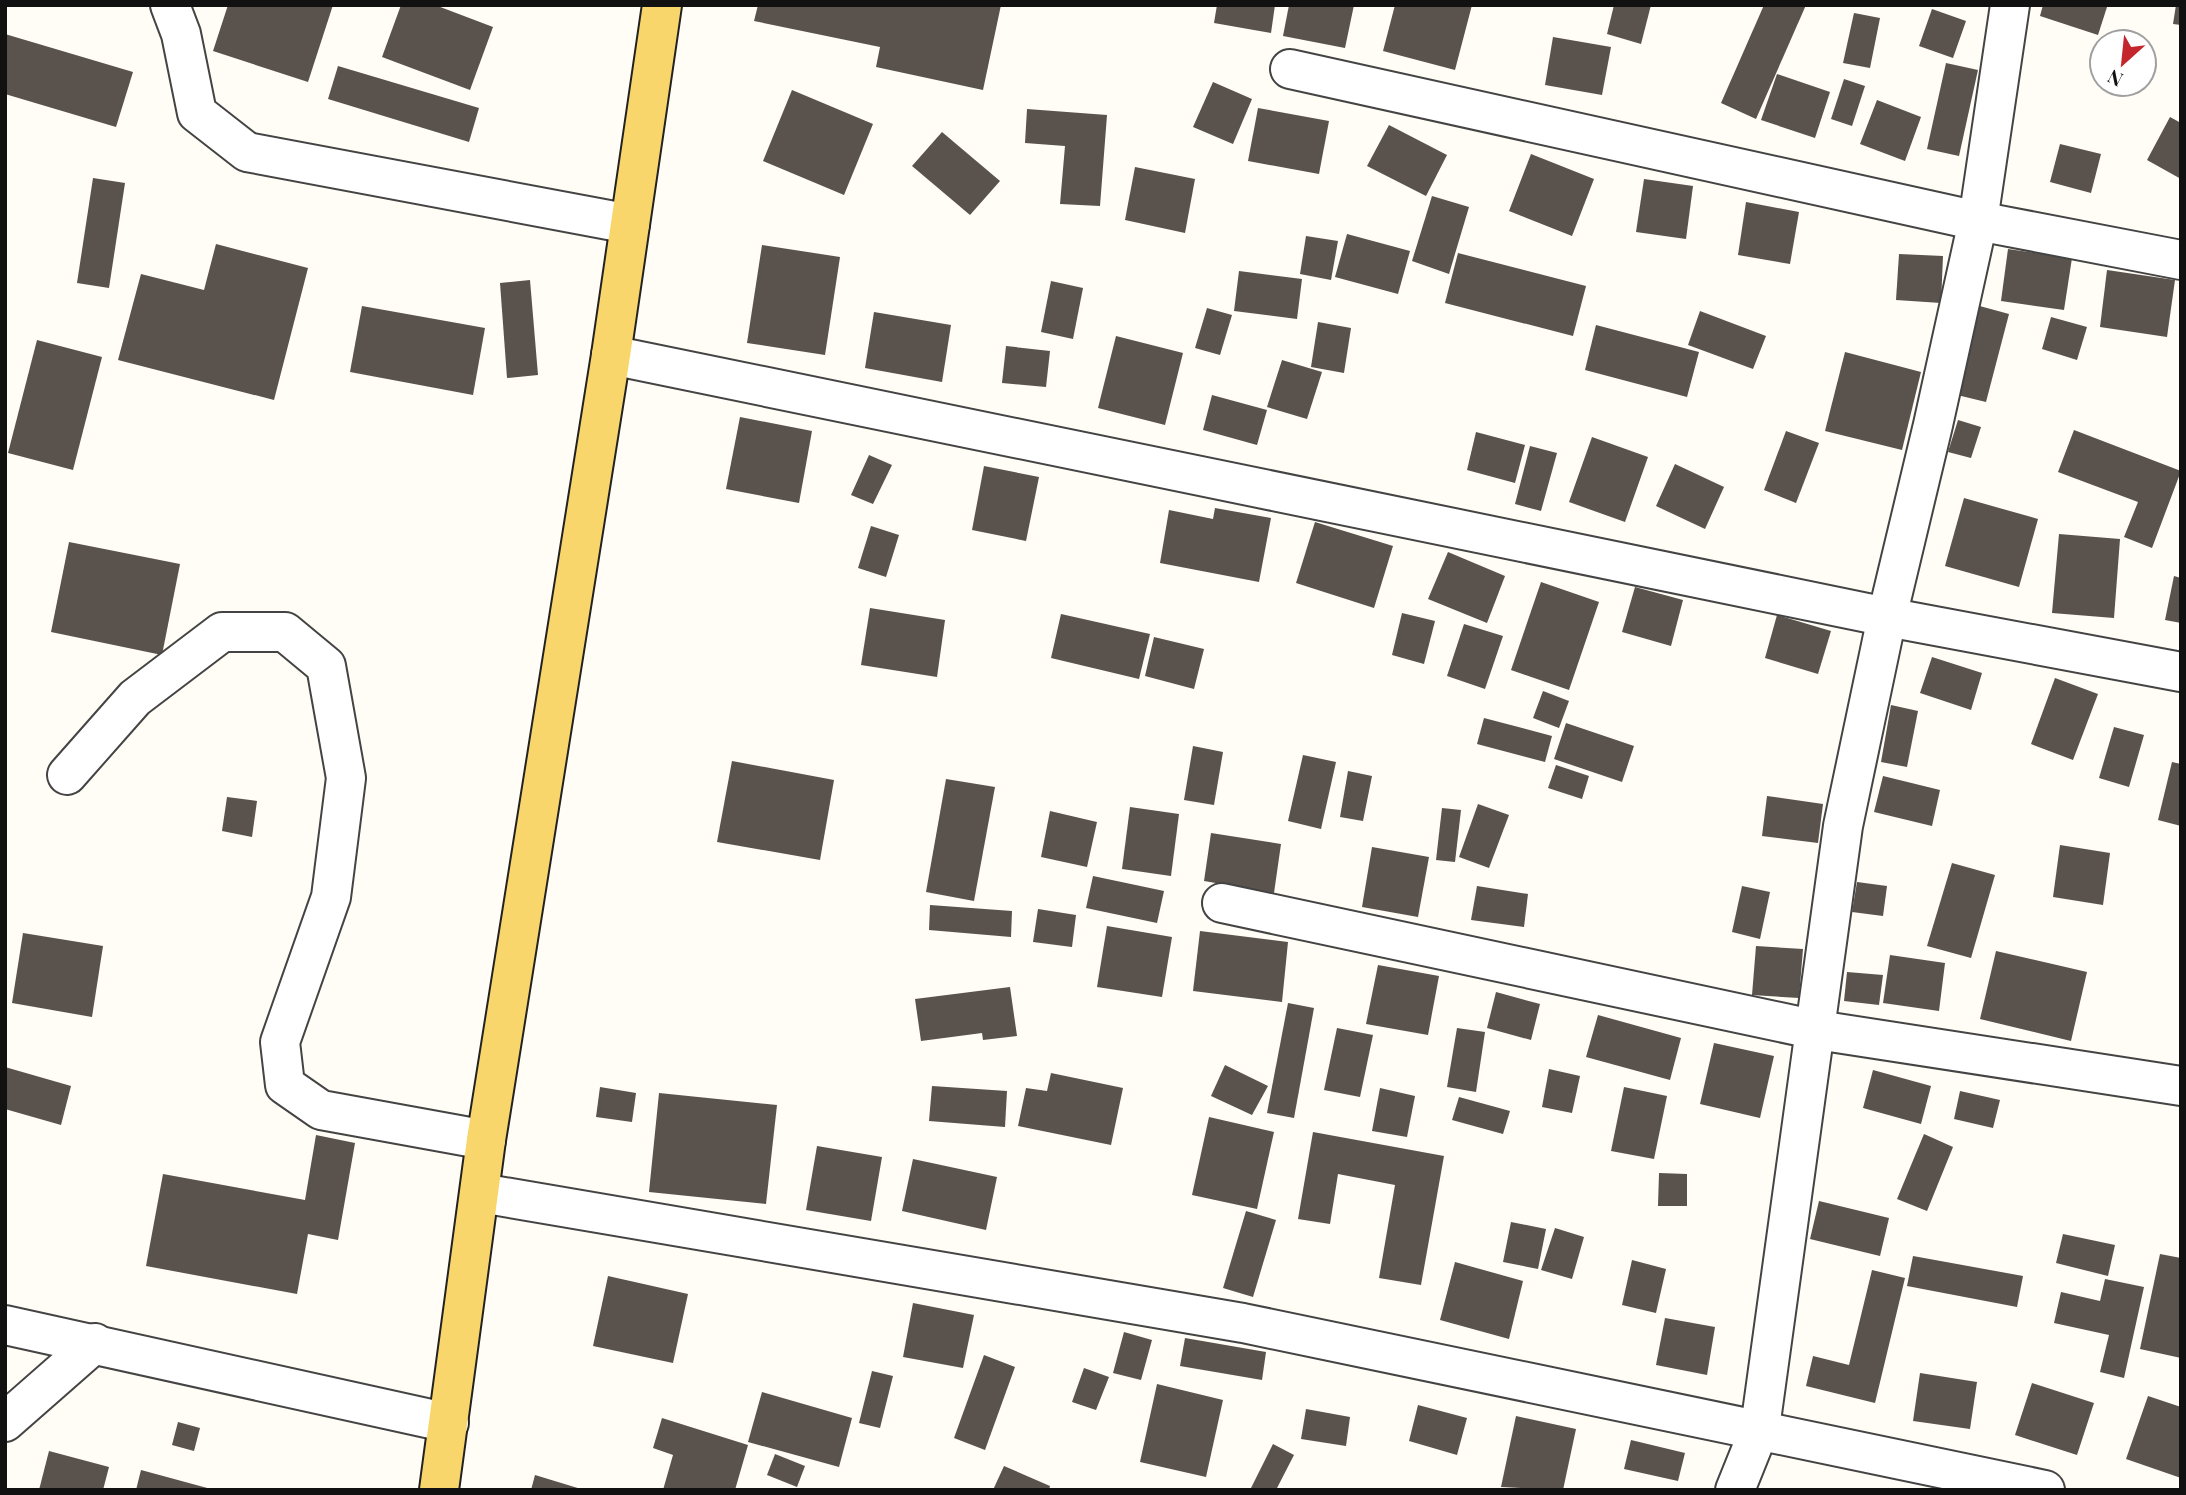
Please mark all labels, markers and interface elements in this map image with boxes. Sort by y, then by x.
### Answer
north arrow [2088,28,2158,98]
text: N [2103,64,2127,94]

